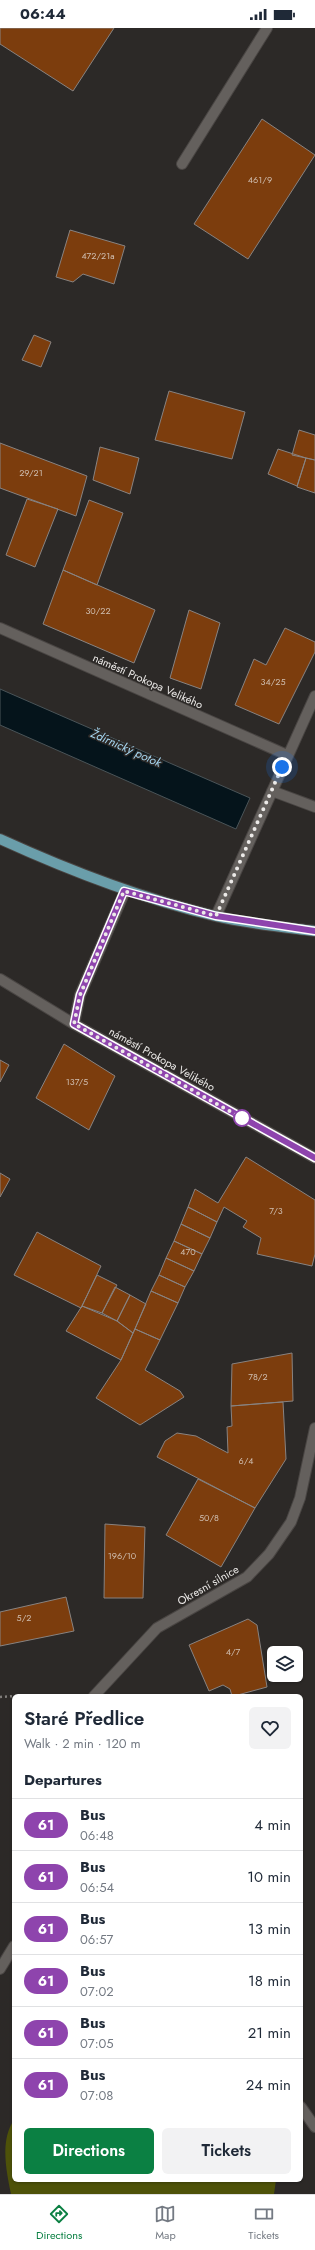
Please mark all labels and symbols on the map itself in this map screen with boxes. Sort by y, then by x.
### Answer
house number: 461/9 [248,173,272,186]
house number: 472/21a [81,249,115,262]
house number: 29/21 [19,466,43,479]
house number: 30/22 [85,604,111,617]
street label: náměstí Prokopa Velikého [90,649,206,713]
house number: 34/25 [261,675,286,688]
water label: Ždírnický potok [87,724,165,772]
your location [272,757,292,777]
street label: náměstí Prokopa Velikého [106,1023,218,1095]
house number: 137/5 [66,1075,88,1088]
unlabelled marker [233,1109,251,1127]
house number: 7/3 [269,1204,283,1217]
house number: 470 [180,1245,196,1258]
house number: 78/2 [248,1370,268,1383]
house number: 6/4 [238,1454,254,1467]
house number: 50/8 [199,1511,219,1524]
house number: 196/10 [108,1549,137,1562]
street label: Okresní silnice [174,1561,242,1609]
house number: 5/2 [17,1611,31,1624]
house number: 4/7 [226,1645,241,1658]

